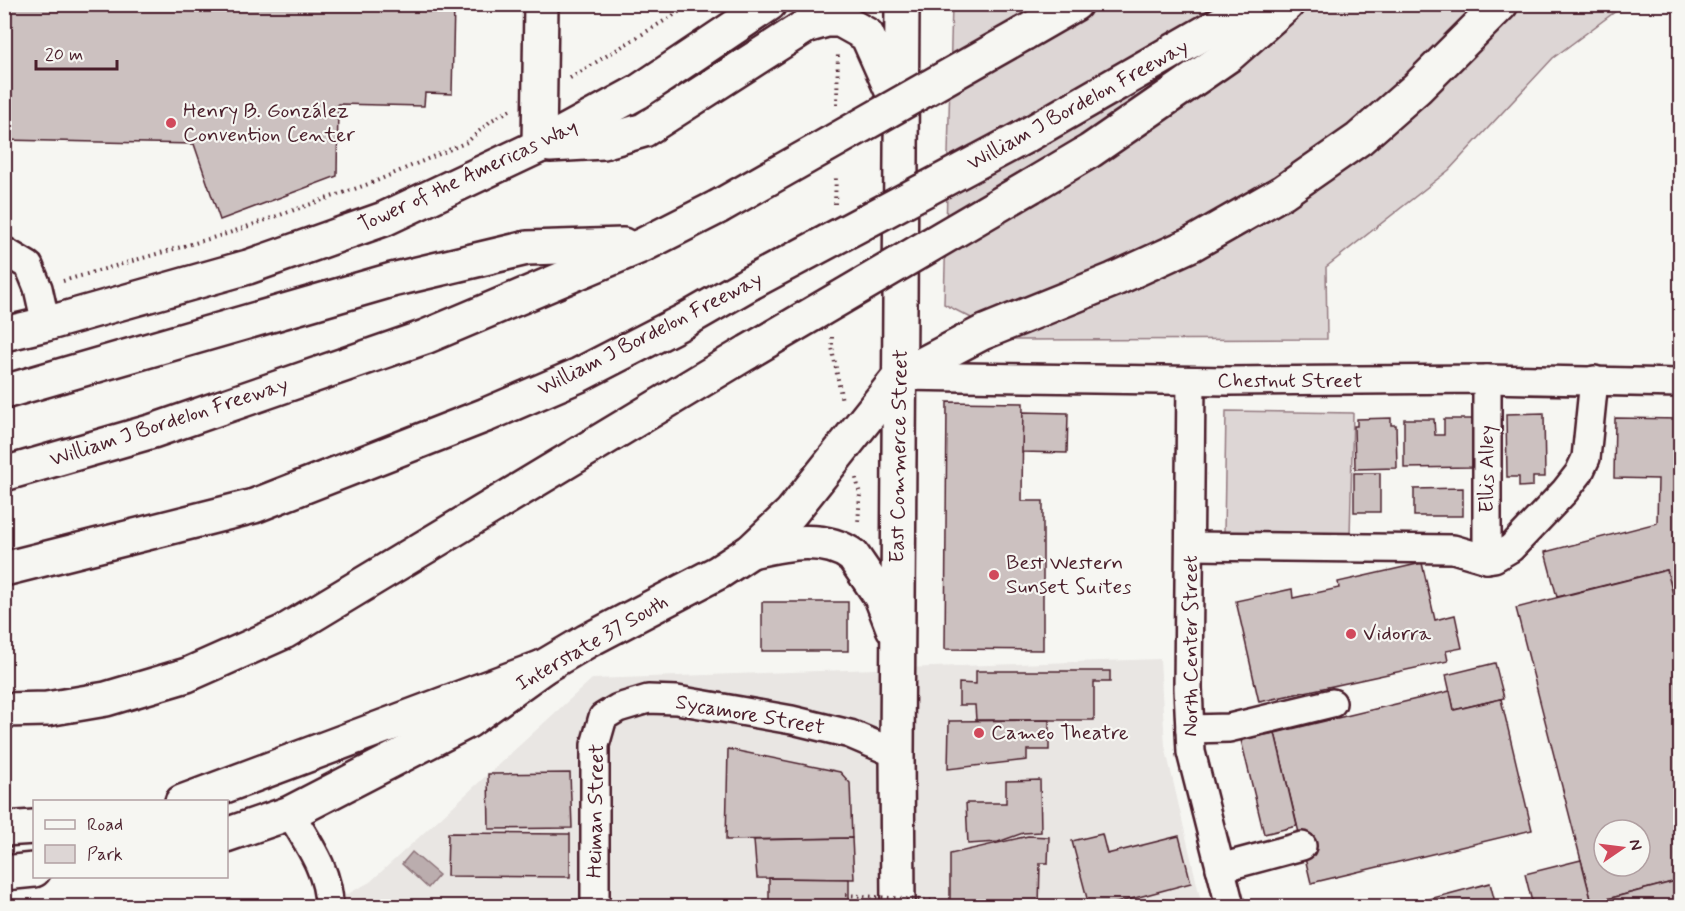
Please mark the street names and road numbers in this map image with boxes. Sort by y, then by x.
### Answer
street label: William J Bordelon Freeway [962,32,1194,178]
street label: Tower of the Americas Way [354,113,582,239]
street label: William J Bordelon Freeway [533,265,767,403]
street label: East Commerce Street [883,349,915,563]
street label: Chestnut Street [1217,367,1363,395]
street label: William J Bordelon Freeway [46,370,292,474]
street label: Ellis Alley [1473,425,1501,513]
street label: North Center Street [1177,555,1205,737]
street label: Interstate 37 South [511,588,673,698]
street label: Sycamore Street [673,688,827,742]
street label: Heiman Street [581,743,611,878]

